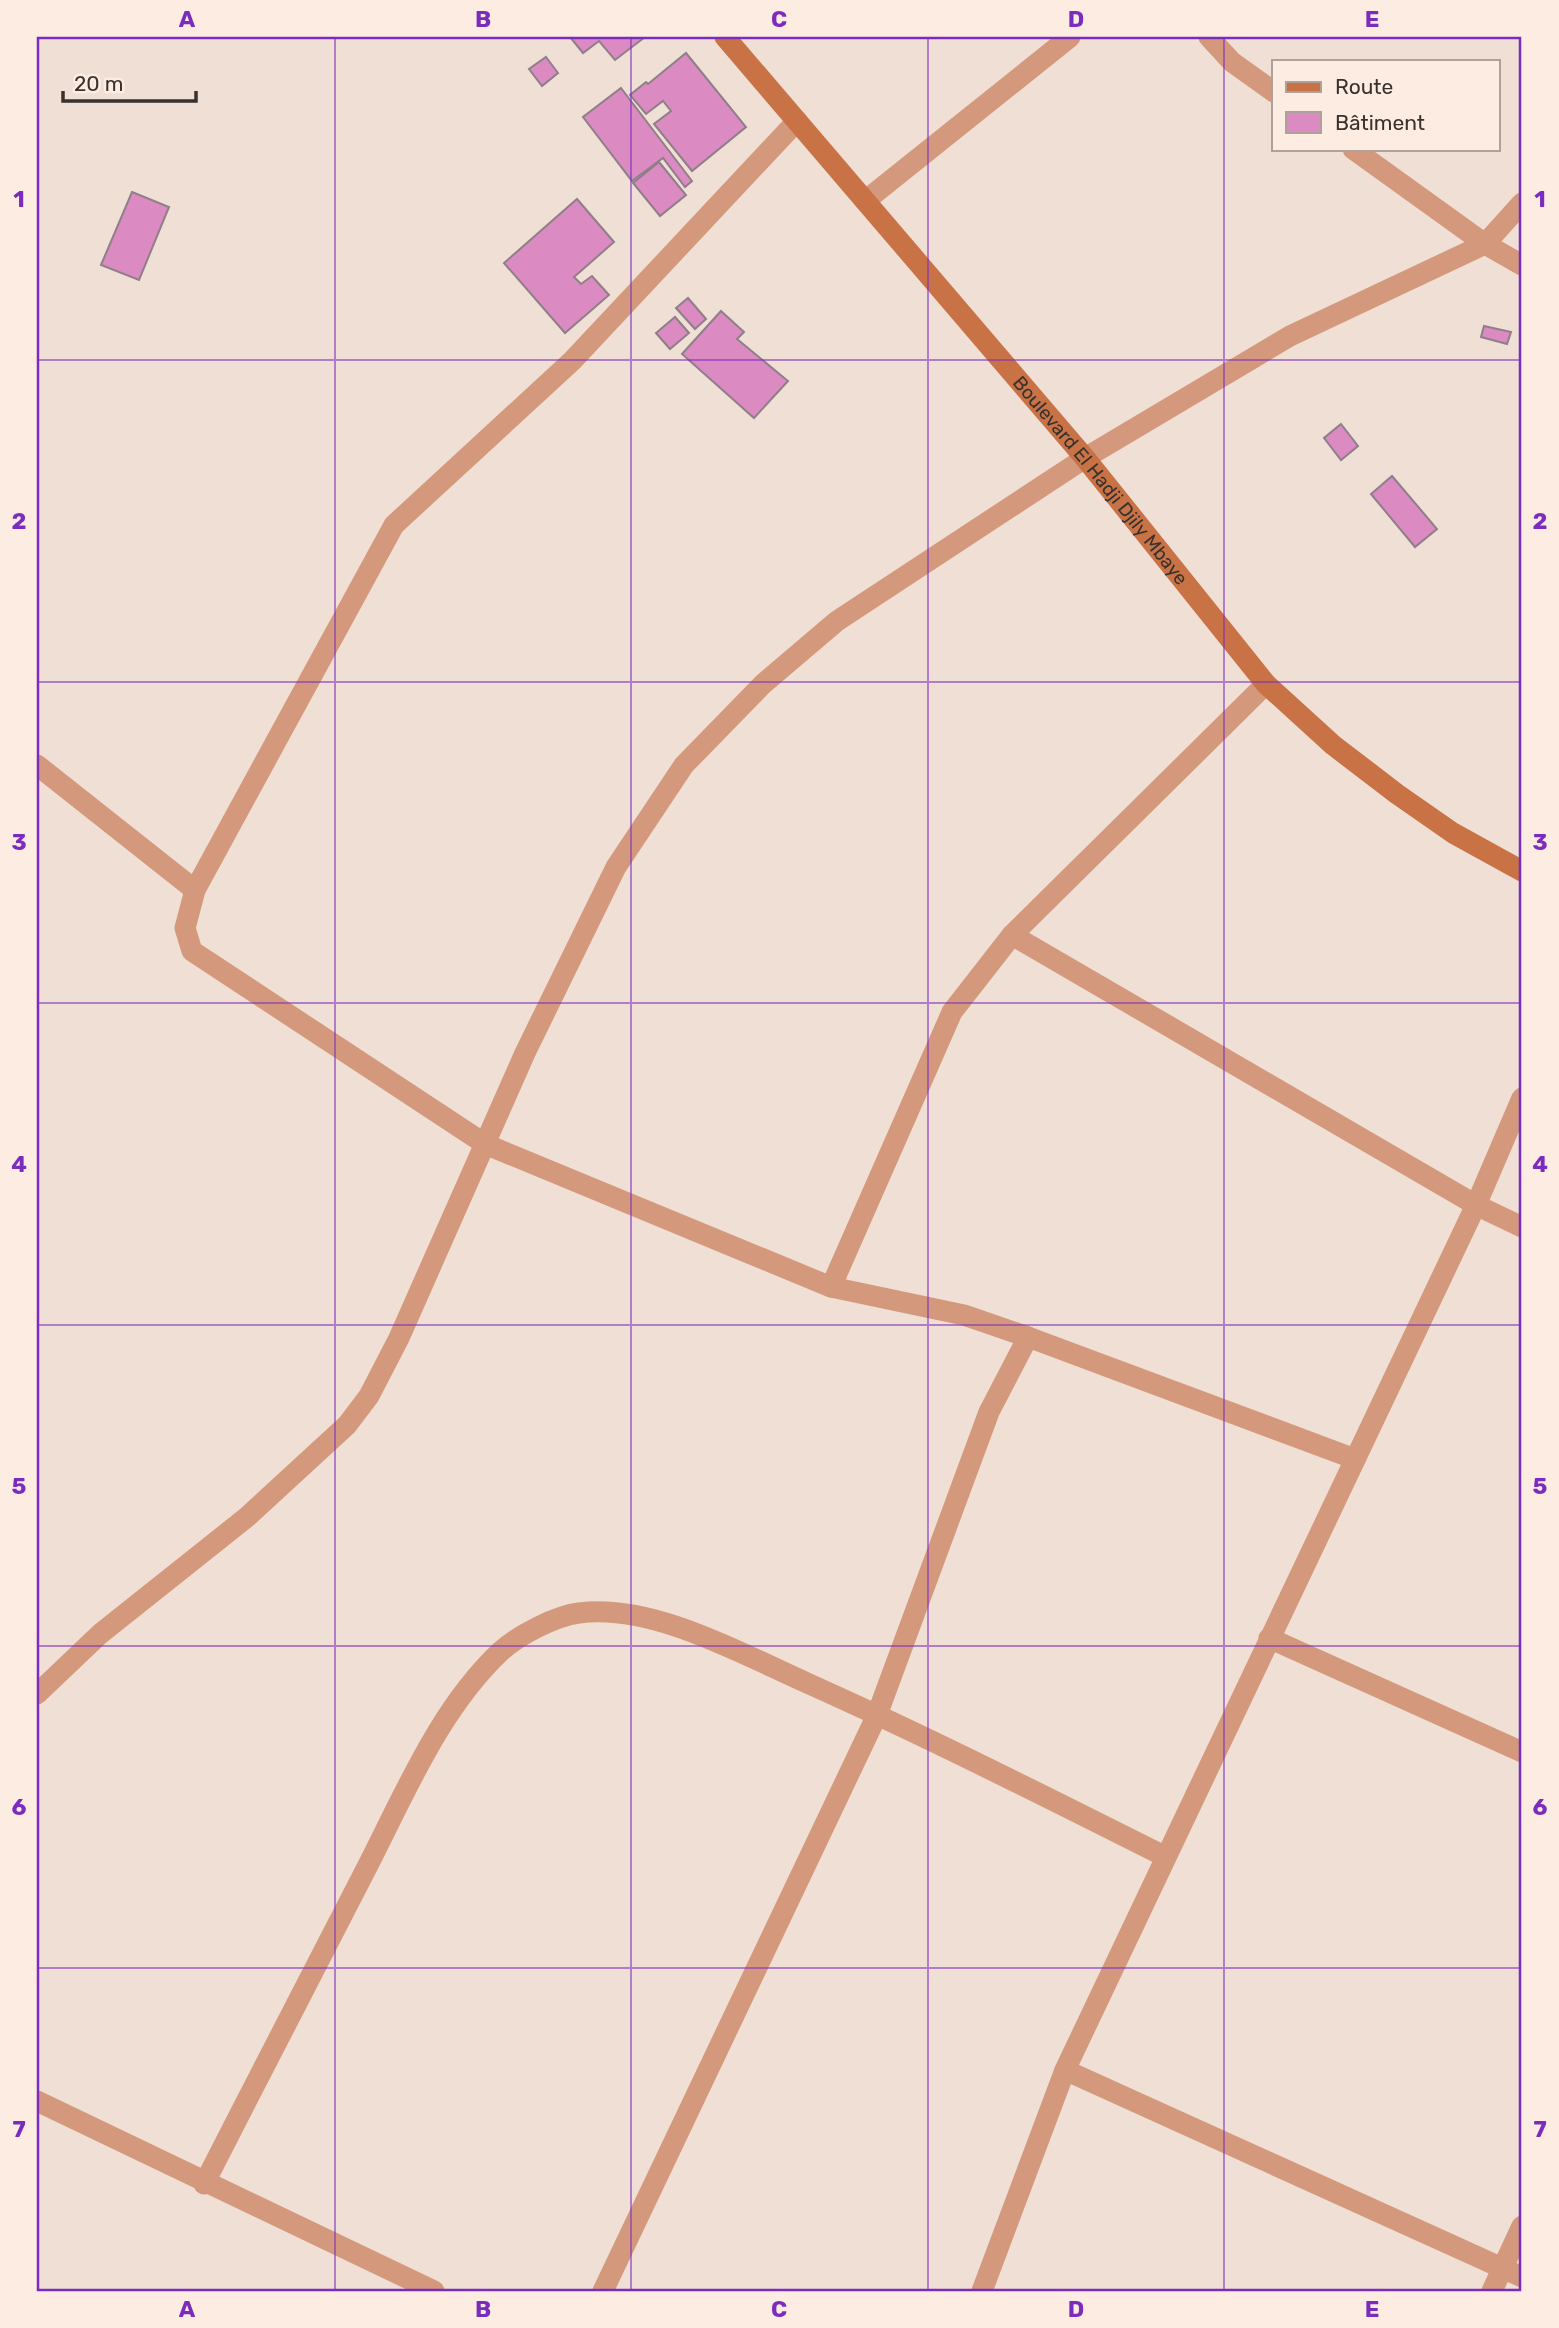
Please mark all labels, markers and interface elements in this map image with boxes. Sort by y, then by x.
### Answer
text: A [179,5,196,33]
text: B [475,5,491,33]
text: C [771,5,787,33]
text: D [1068,5,1084,33]
text: E [1365,5,1379,33]
scale bar [63,60,196,104]
legend [1272,60,1500,150]
text: 20 m [74,71,123,96]
text: Route [1335,74,1393,99]
text: Bâtiment [1335,110,1425,135]
text: 1 [13,185,25,213]
text: 1 [1534,185,1546,213]
street label: Boulevard El Hadji Djily Mbaye [1008,371,1193,589]
text: 2 [12,507,26,535]
text: 2 [1533,507,1547,535]
text: 3 [11,828,27,856]
text: 3 [1532,828,1548,856]
text: 4 [11,1150,27,1178]
text: 4 [1532,1150,1548,1178]
text: 5 [12,1472,27,1500]
text: 5 [1533,1472,1548,1500]
text: 6 [12,1793,27,1821]
text: 6 [1533,1793,1548,1821]
text: 7 [12,2115,26,2143]
text: 7 [1533,2115,1547,2143]
text: A [179,2295,196,2323]
text: B [475,2295,491,2323]
text: C [771,2295,787,2323]
text: D [1068,2295,1084,2323]
text: E [1365,2295,1379,2323]

